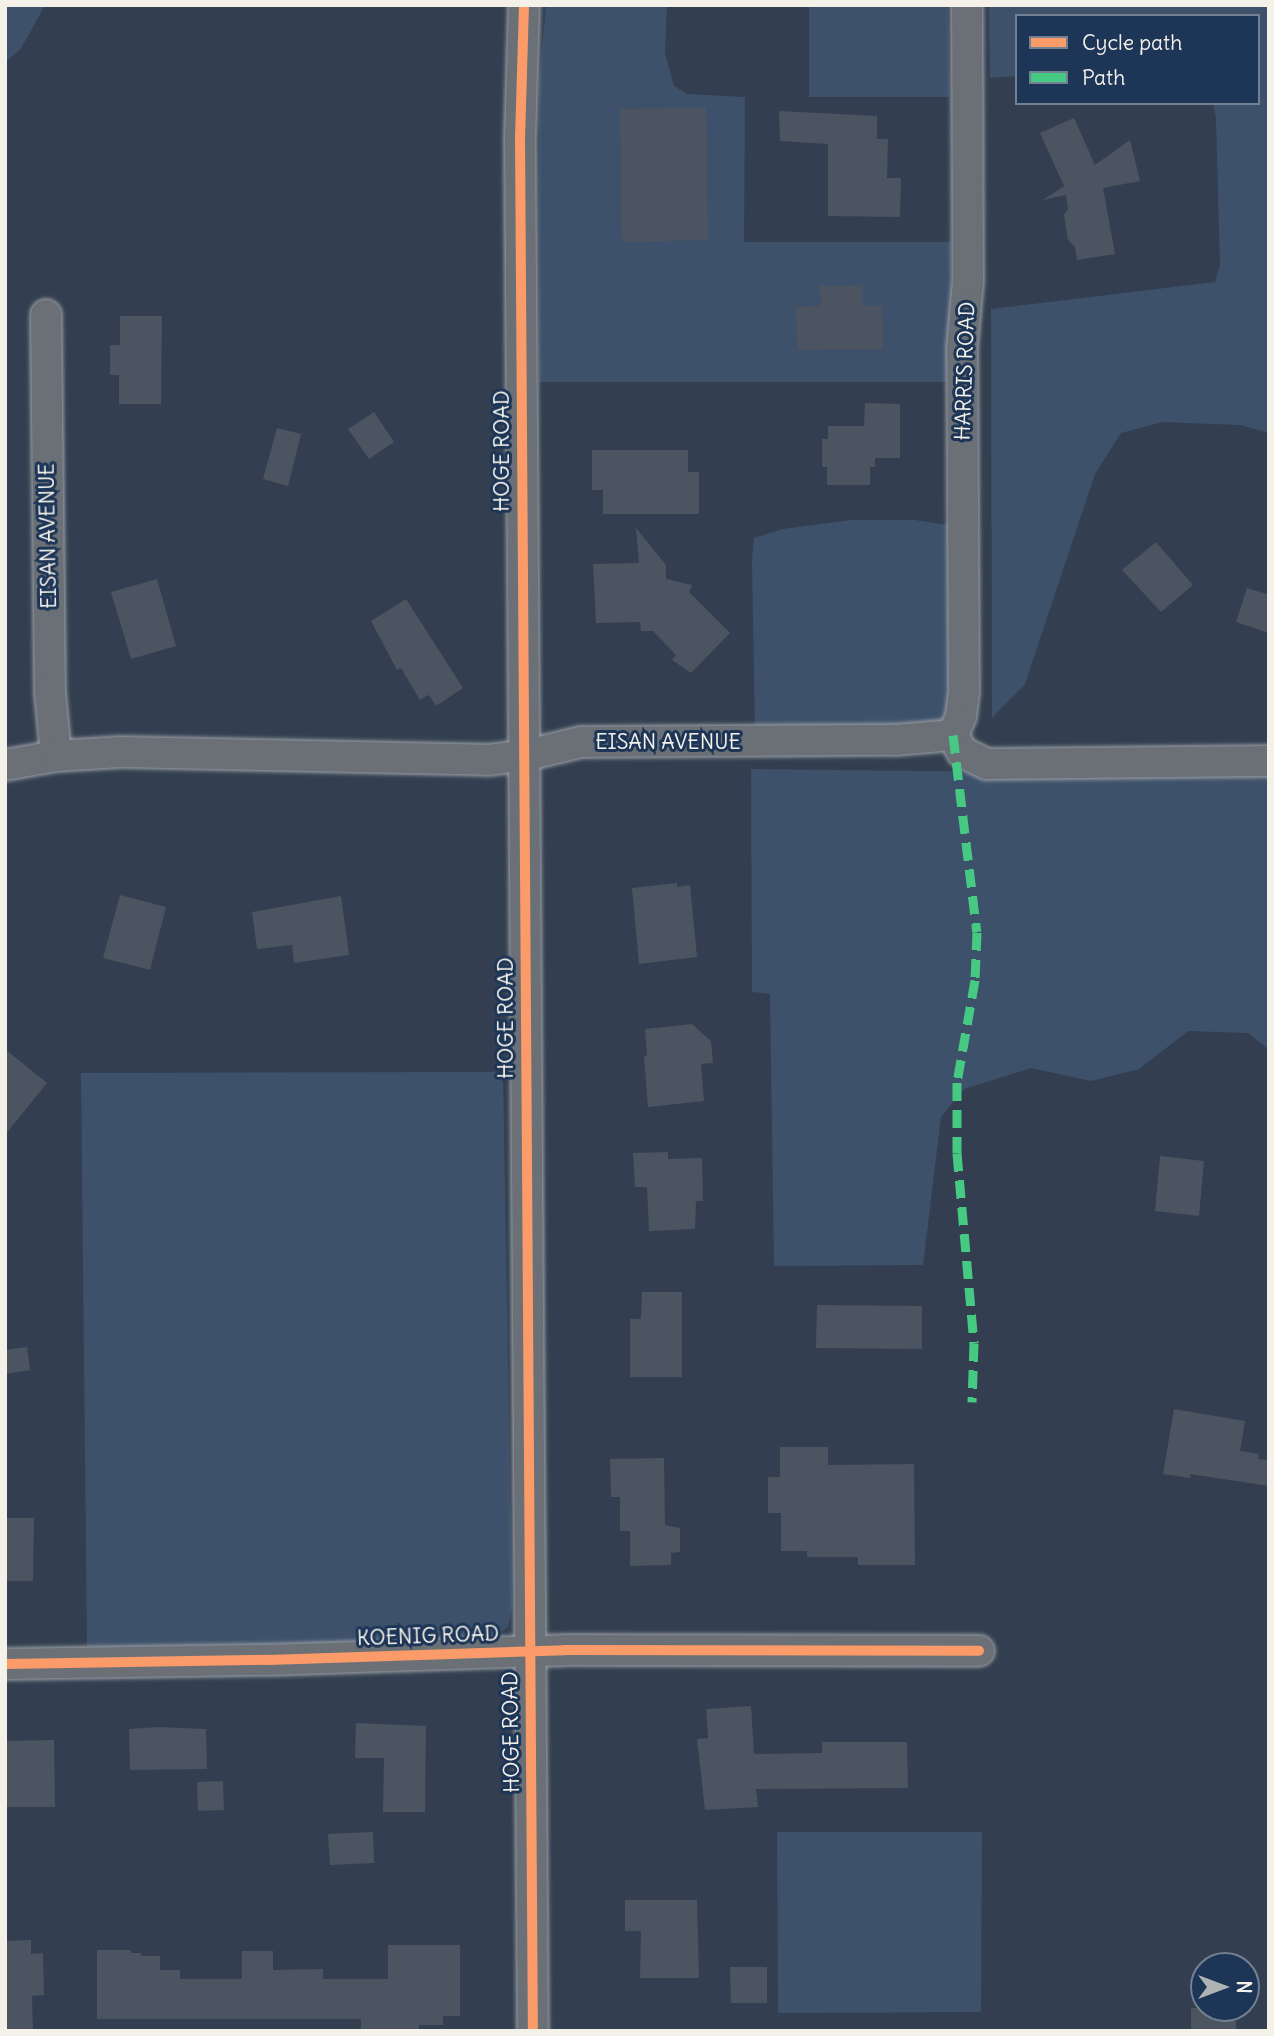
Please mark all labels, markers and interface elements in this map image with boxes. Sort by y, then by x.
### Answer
legend [1015,14,1260,105]
text: Cycle path [1082,29,1182,56]
text: Path [1082,64,1125,91]
street label: HARRIS ROAD [950,301,980,441]
street label: HOGE ROAD [489,390,515,512]
street label: EISAN AVENUE [34,463,62,609]
street label: EISAN AVENUE [595,729,741,755]
street label: HOGE ROAD [493,957,519,1079]
street label: KOENIG ROAD [356,1621,500,1651]
street label: HOGE ROAD [497,1671,525,1793]
north arrow [1190,1952,1260,2022]
text: N [1232,1980,1256,1994]

